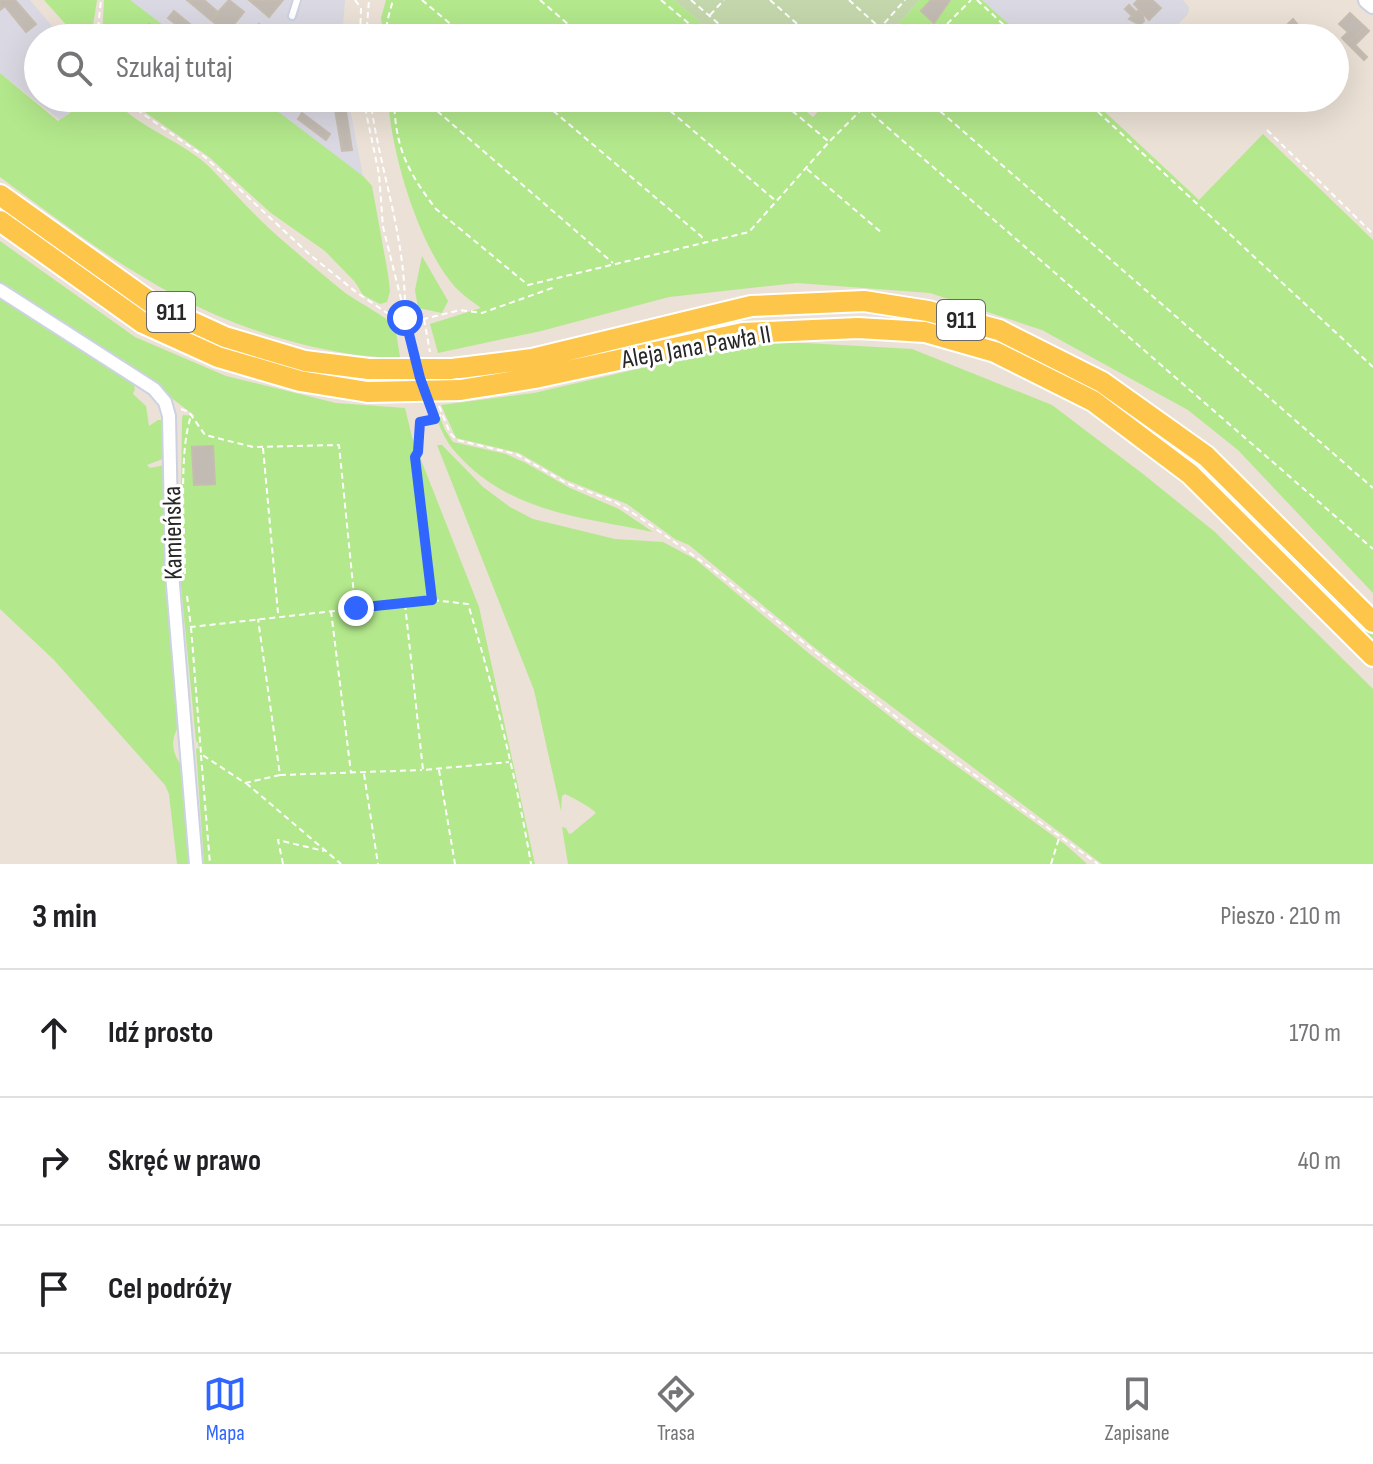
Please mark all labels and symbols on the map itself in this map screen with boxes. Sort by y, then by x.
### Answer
road number: 911 [147,292,195,332]
route start [387,300,423,336]
road number: 911 [937,300,985,340]
street label: Aleja Jana Pawła II [618,319,773,376]
street label: Kamieńska [157,486,190,580]
route end [338,590,374,626]

